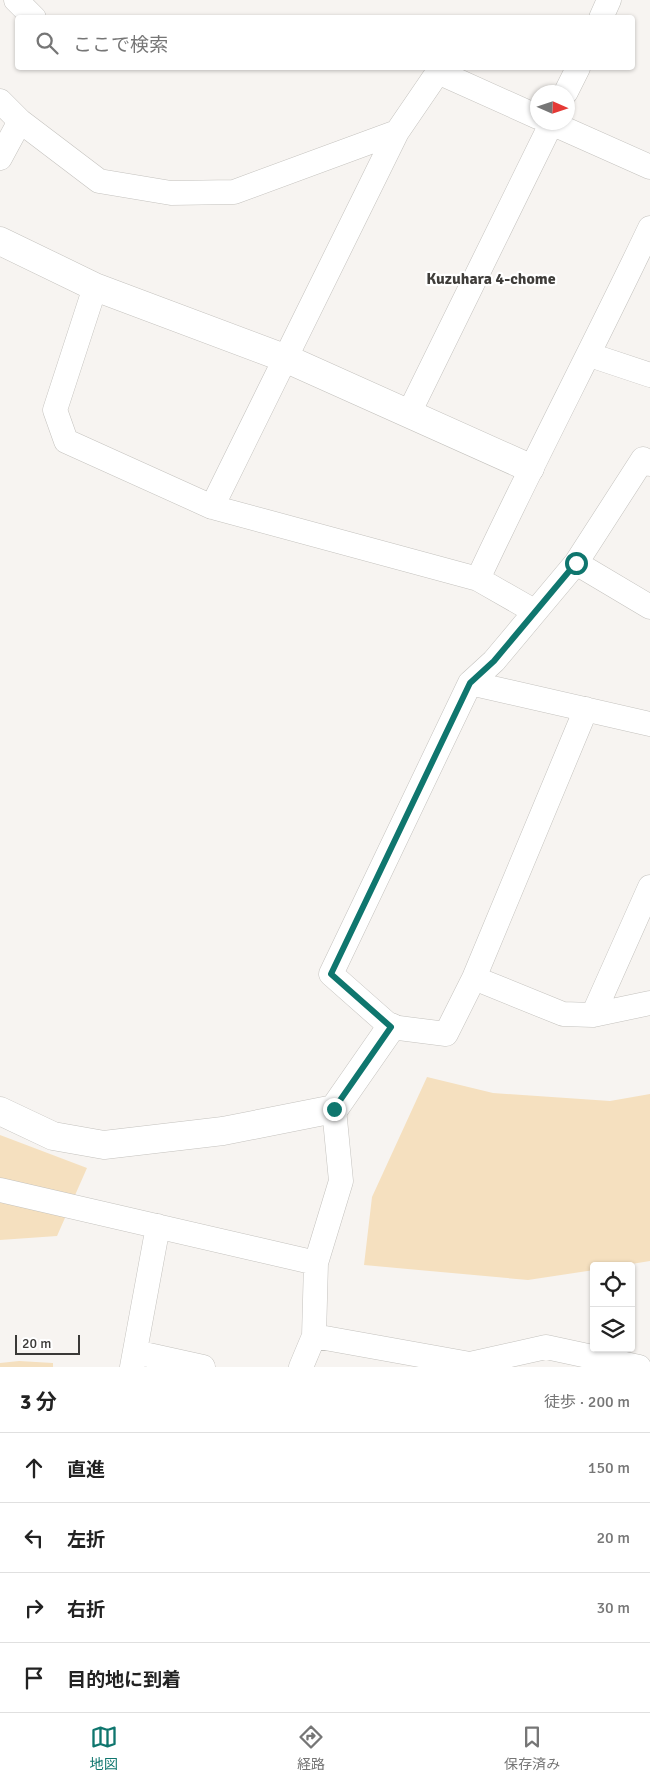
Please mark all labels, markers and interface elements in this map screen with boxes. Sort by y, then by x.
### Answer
search box [15,15,635,70]
icon: search [33,29,61,57]
text: ここで検索 [73,33,168,57]
north arrow [530,85,575,130]
district label: Kuzuhara 4-chome [426,269,556,289]
route start [565,552,588,575]
route end [323,1098,346,1121]
map controls [590,1262,635,1352]
button: locate [590,1262,635,1307]
button: layers [590,1307,635,1352]
scale bar [15,1332,80,1355]
text: 20 m [22,1335,51,1352]
text: 3 分 [20,1389,57,1415]
text: 徒歩 · 200 m [544,1392,630,1412]
icon: ahead [20,1454,48,1482]
text: 直進 [67,1458,105,1482]
text: 150 m [588,1458,630,1478]
icon: left [20,1524,48,1552]
text: 左折 [67,1528,105,1552]
text: 20 m [596,1528,630,1548]
icon: right [20,1594,48,1622]
text: 右折 [67,1598,105,1622]
text: 30 m [596,1598,630,1618]
icon: arrive [20,1664,48,1692]
text: 目的地に到着 [67,1668,181,1692]
tab: 地図 [90,1723,118,1773]
tab: 経路 [297,1723,325,1773]
tab: 保存済み [504,1723,560,1773]

